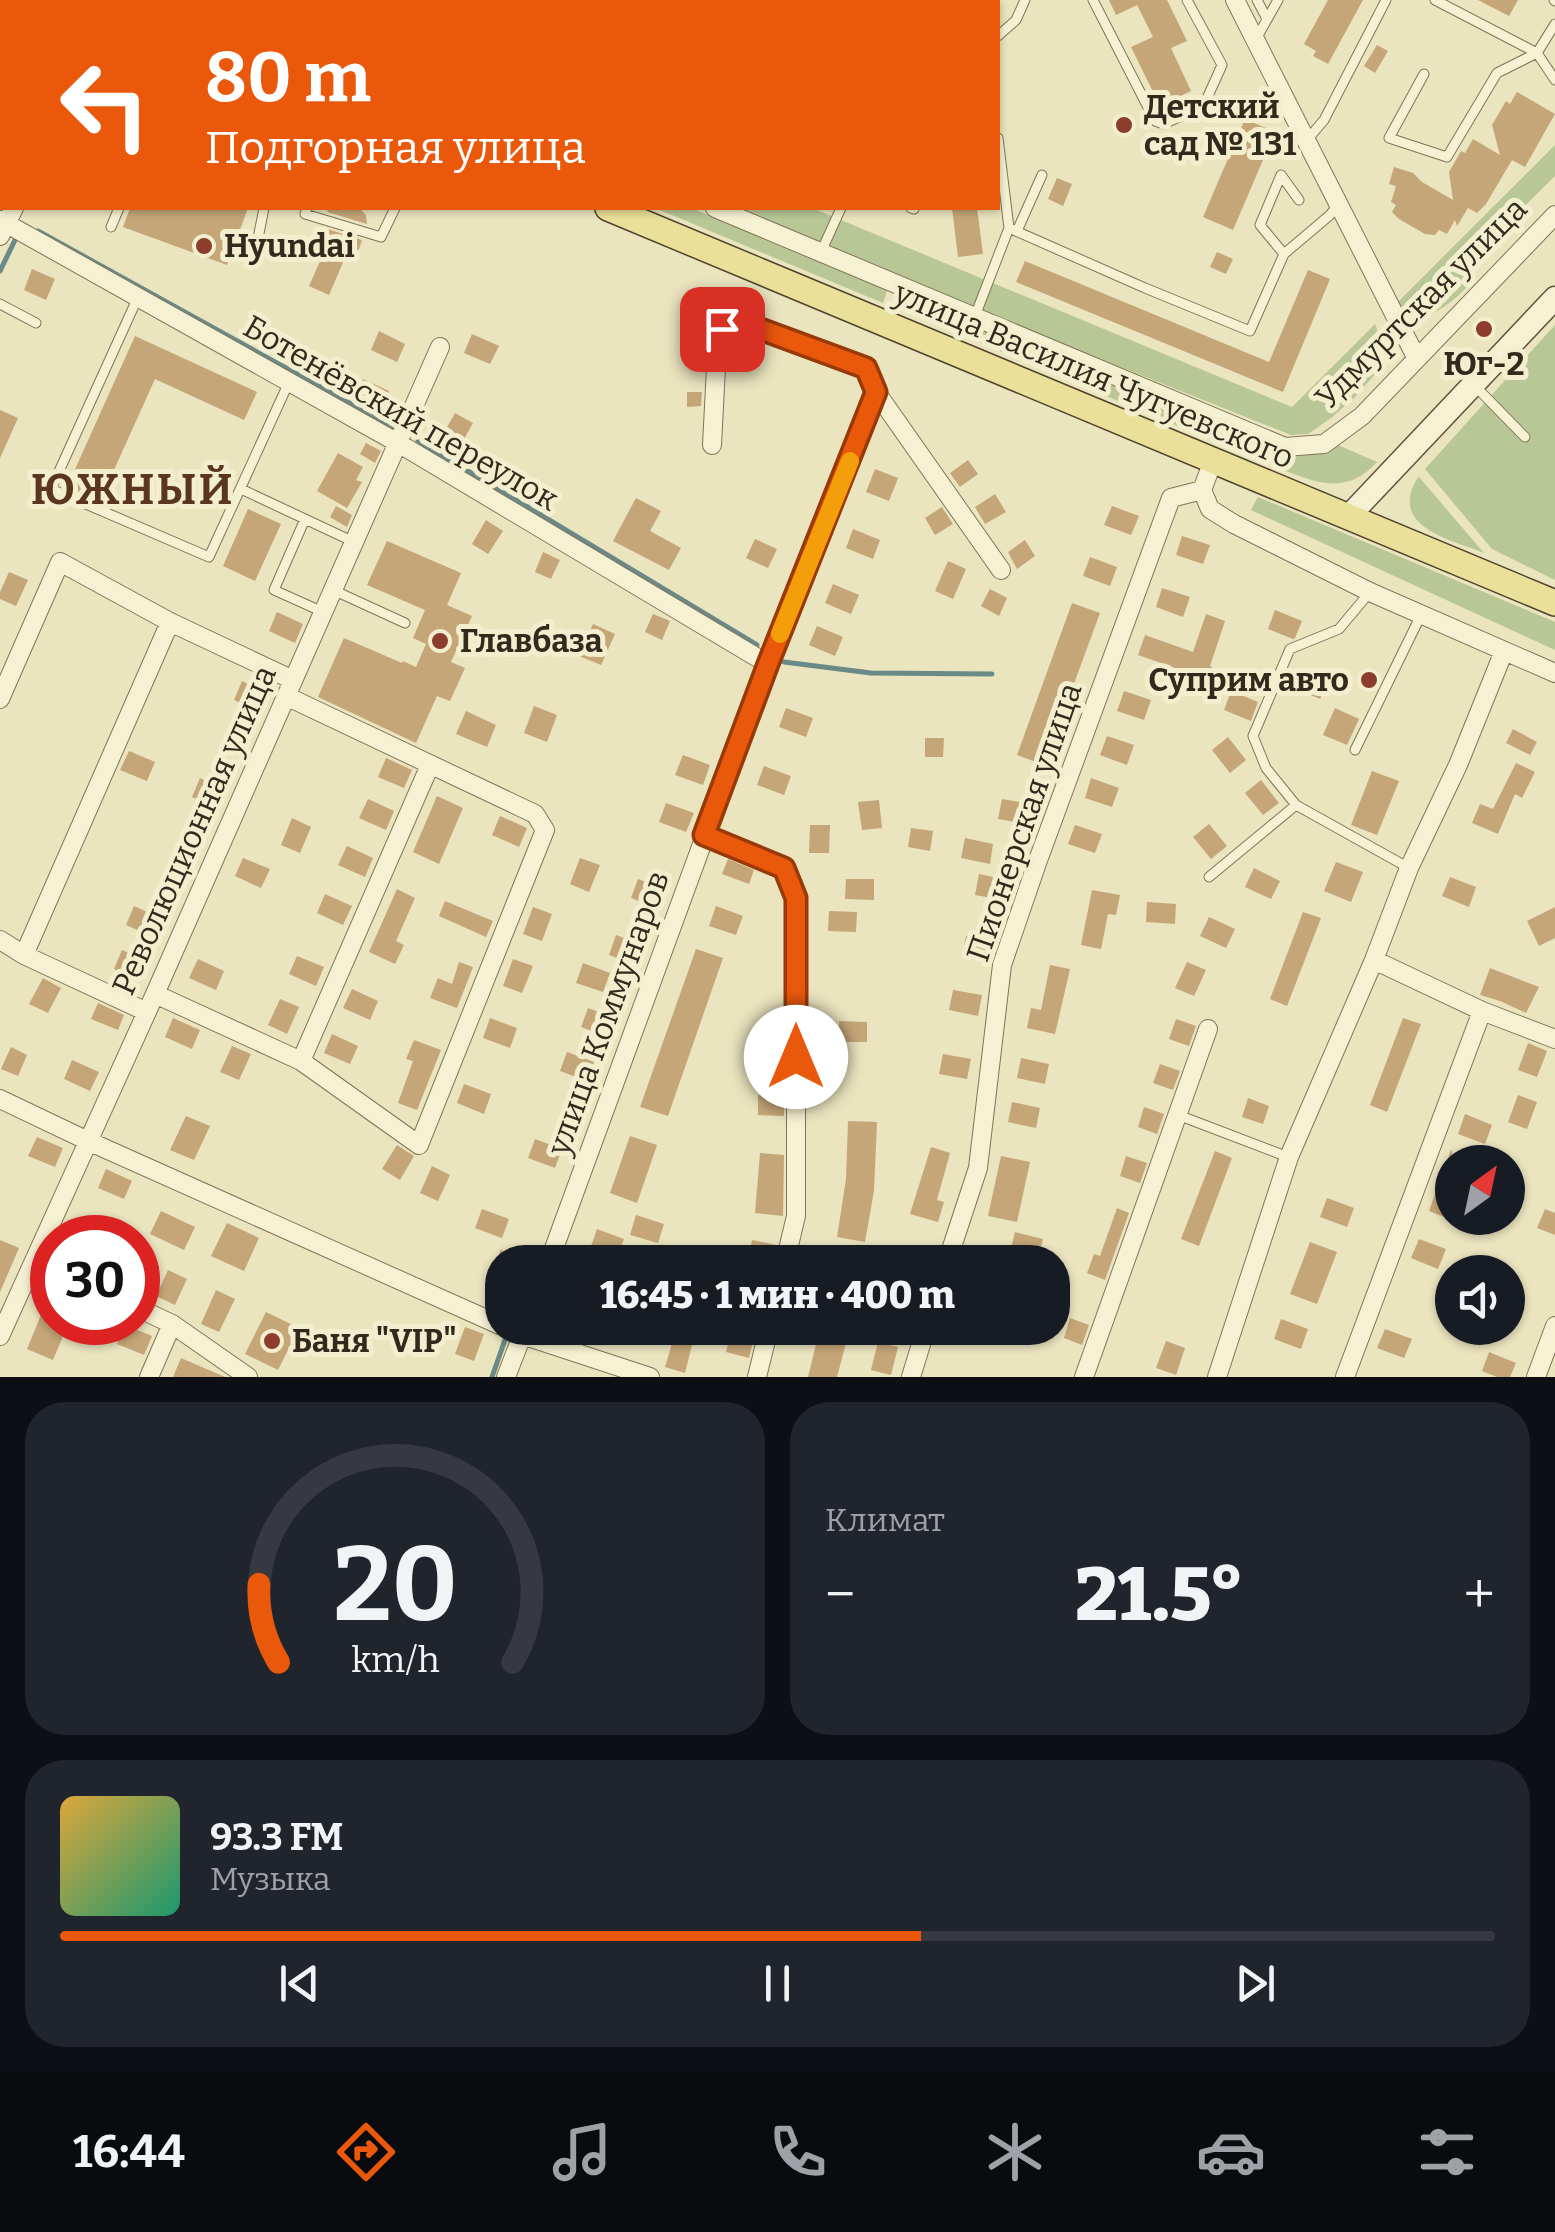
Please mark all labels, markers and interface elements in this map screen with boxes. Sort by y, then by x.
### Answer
text: 80 m [205,36,371,120]
icon: left [40,40,170,170]
place label: Детский сад № 131 [1144,88,1296,163]
marker: Детский сад № 131 [1113,114,1135,136]
text: Подгорная улица [205,121,586,175]
street label: Удмуртская улица [1308,190,1534,416]
place label: Hyundai [224,227,355,265]
marker: Hyundai [193,235,215,257]
street label: улица Василия Чугуевского [888,273,1299,476]
pin [680,287,765,372]
icon: arrive [695,302,750,357]
street label: Ботенёвский переулок [237,307,565,519]
marker: Юг-2 [1473,318,1495,340]
place label: Юг-2 [1443,345,1525,383]
district label: ЮЖНЫЙ [31,464,235,515]
place label: Главбаза [460,622,603,660]
marker: Главбаза [429,630,451,652]
street label: Революционная улица [104,659,284,1001]
place label: Суприм авто [1148,661,1349,699]
marker: Суприм авто [1358,669,1380,691]
street label: Пионерская улица [958,678,1090,966]
street label: улица Коммунаров [539,866,677,1161]
position arrow [744,1005,848,1109]
north arrow [1435,1145,1525,1235]
map controls [1435,1145,1525,1345]
speed limit sign: 30 [30,1215,160,1345]
button: sound [1435,1255,1525,1345]
text: 16:45 · 1 мин · 400 m [600,1272,955,1318]
place label: Баня "VIP" [292,1322,457,1360]
marker: Баня "VIP" [261,1330,283,1352]
text: Климат [825,1501,945,1539]
text: 20 [333,1523,457,1648]
text: 21.5° [1075,1550,1244,1640]
text: − [825,1562,855,1628]
text: + [1464,1562,1495,1628]
text: km/h [351,1639,439,1681]
text: 93.3 FM [210,1814,344,1860]
text: Музыка [210,1860,331,1898]
icon: previous [272,1956,327,2011]
icon: pause [750,1956,805,2011]
icon: next [1228,1956,1283,2011]
icon: directions [331,2117,401,2187]
icon: music [547,2117,617,2187]
icon: phone [763,2117,833,2187]
icon: climate [980,2117,1050,2187]
icon: car [1196,2117,1266,2187]
icon: filters [1412,2117,1482,2187]
text: 16:44 [73,2125,185,2179]

